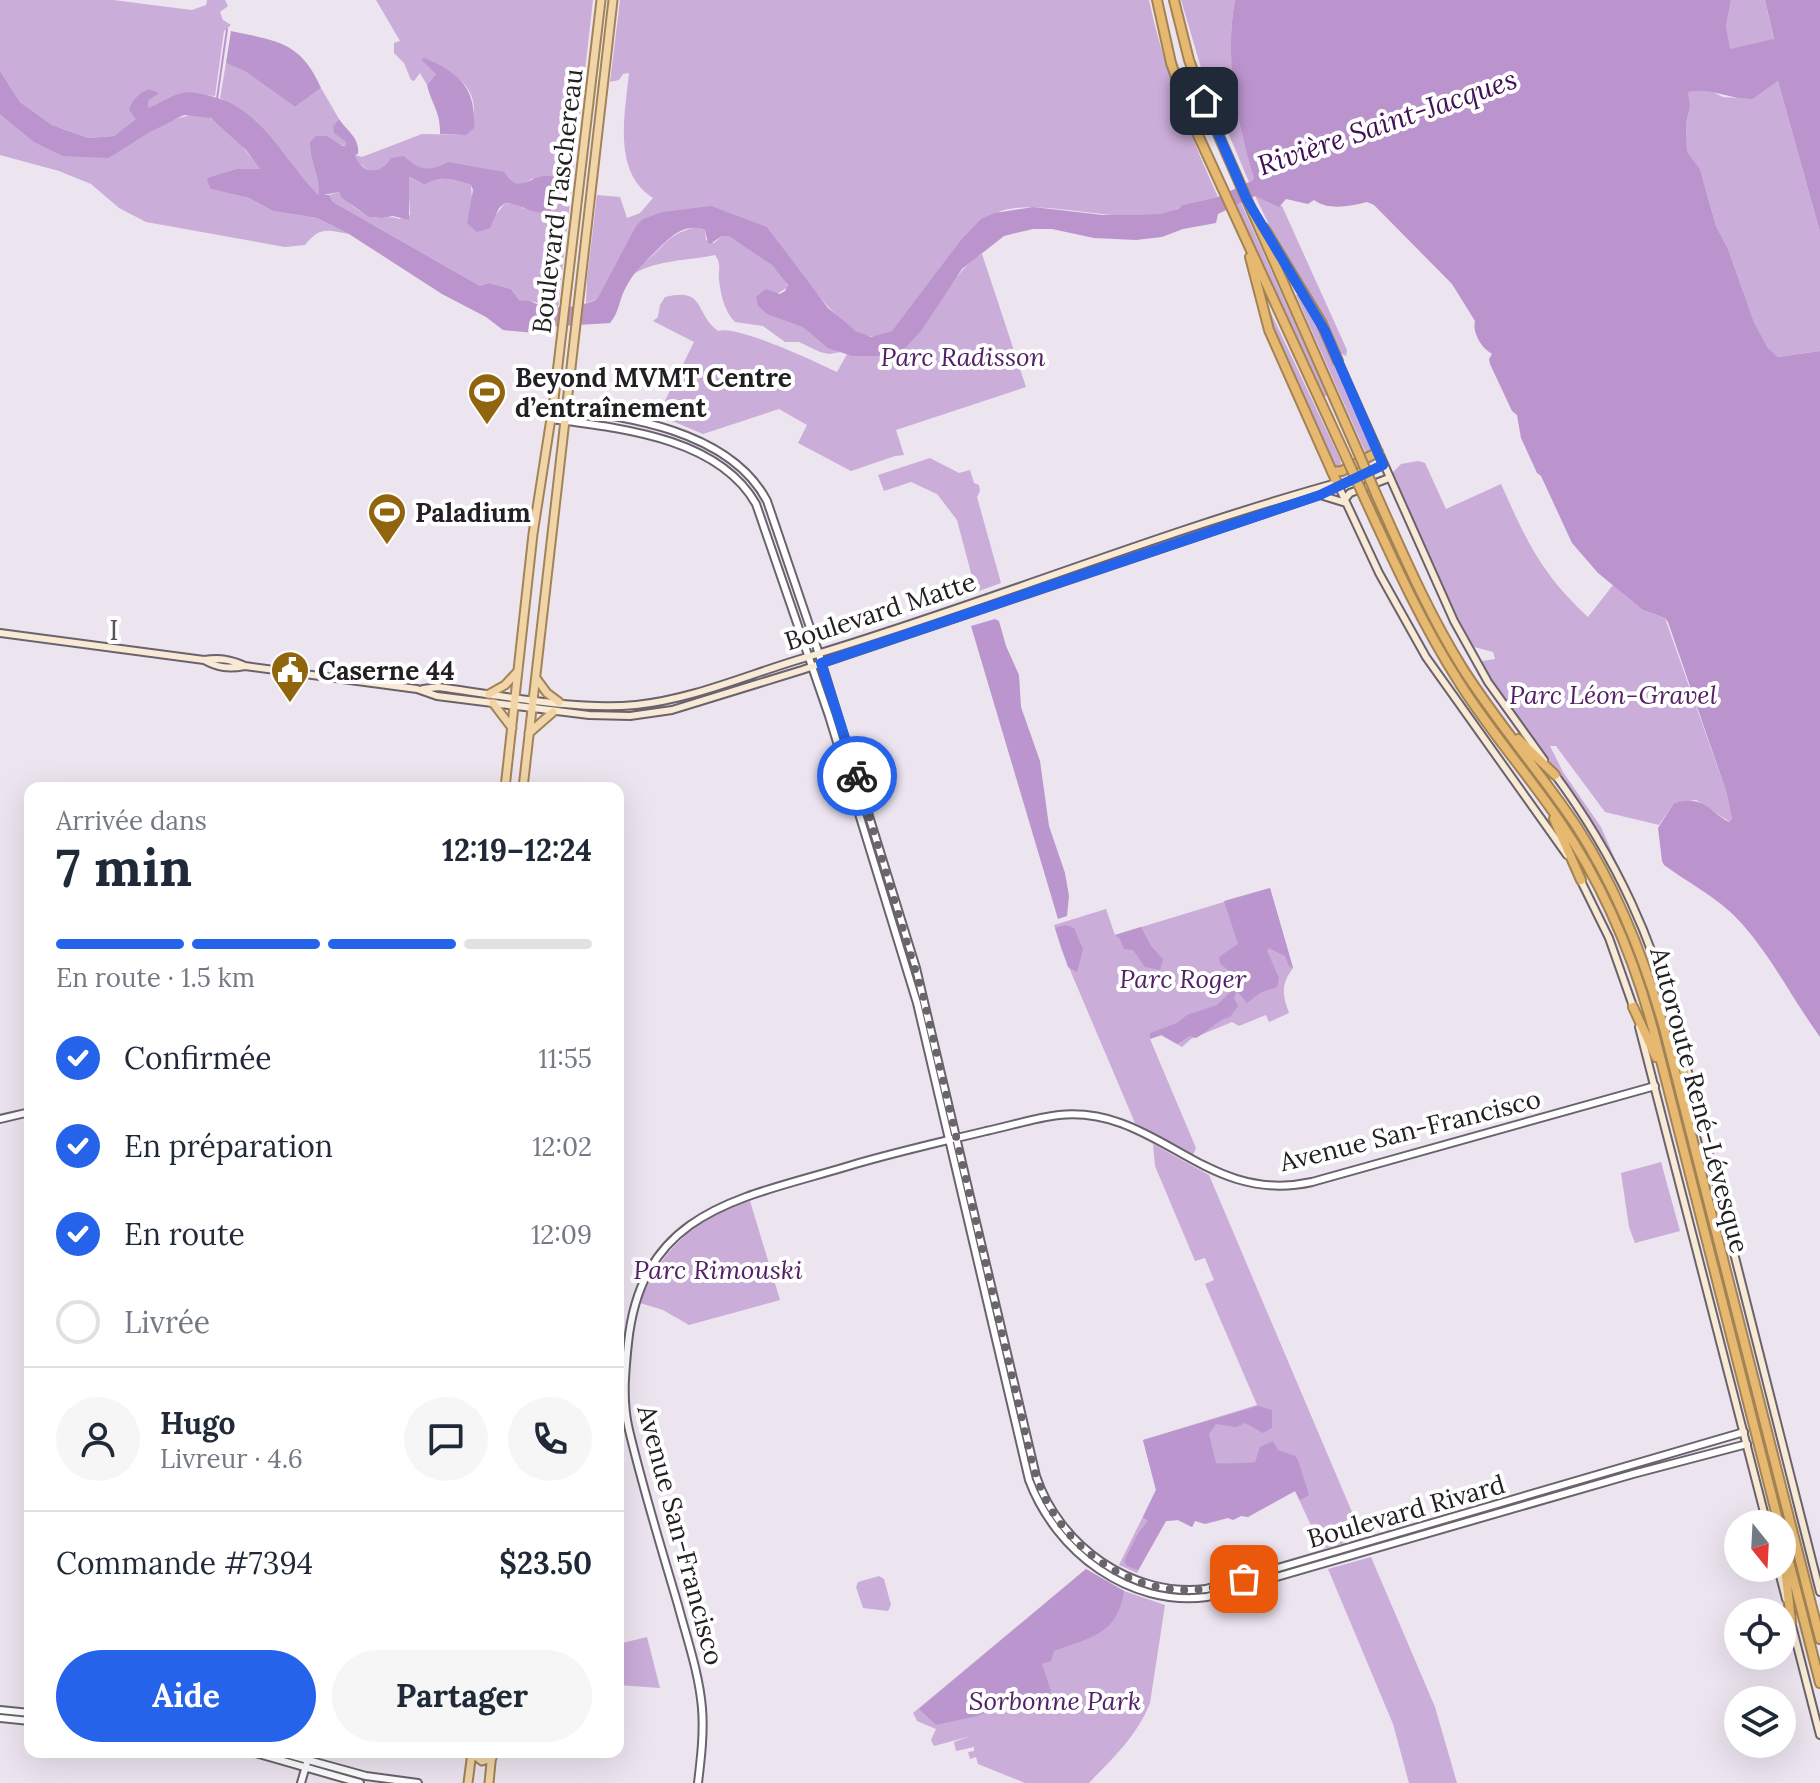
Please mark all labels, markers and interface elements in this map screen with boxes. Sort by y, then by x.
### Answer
water label: Rivière Saint-Jacques [1253,61,1521,183]
street label: Boulevard Taschereau [524,67,590,335]
pin [1170,67,1238,135]
icon: home [1182,79,1226,123]
park label: Parc Radisson [880,340,1046,373]
place label: Beyond MVMT Centre d’entraînement [515,361,792,424]
sports icon: Beyond MVMT Centre d’entraînement [466,371,508,426]
sports icon: Paladium [366,491,408,546]
place label: Paladium [415,496,531,529]
street label: Boulevard Matte [780,565,980,657]
district label: I [109,612,121,648]
public building icon: Caserne 44 [269,649,311,704]
place label: Caserne 44 [318,654,455,687]
park label: Parc Léon-Gravel [1509,678,1718,711]
courier [817,736,897,816]
icon: bike [835,754,879,798]
text: Arrivée dans [56,804,207,837]
text: 12:19–12:24 [442,831,592,869]
text: 7 min [56,834,192,900]
street label: Autoroute René-Lévesque [1643,943,1757,1256]
text: En route · 1.5 km [56,961,255,994]
park label: Parc Roger [1119,962,1247,995]
icon: check [56,1036,100,1080]
text: Confirmée [124,1039,272,1077]
text: 11:55 [538,1042,592,1075]
street label: Avenue San-Francisco [1275,1082,1544,1179]
icon: check [56,1124,100,1168]
text: En préparation [124,1127,333,1165]
text: 12:02 [532,1130,592,1163]
icon: check [56,1212,100,1256]
text: En route [124,1215,245,1253]
text: 12:09 [531,1218,592,1251]
park label: Parc Rimouski [633,1253,803,1286]
text: Livrée [124,1303,210,1341]
button: person [56,1397,140,1481]
button: chat [404,1397,488,1481]
button: phone [508,1397,592,1481]
street label: Avenue San-Francisco [630,1400,732,1669]
text: Hugo [160,1404,235,1442]
text: Livreur · 4.6 [160,1442,303,1475]
street label: Boulevard Rivard [1303,1467,1509,1555]
north arrow [1724,1510,1796,1582]
map controls [1724,1510,1796,1758]
text: Commande #7394 [56,1544,313,1582]
text: $23.50 [499,1544,592,1582]
pin [1210,1545,1278,1613]
icon: bag [1222,1557,1266,1601]
button: locate [1724,1598,1796,1670]
button: Aide [56,1650,316,1742]
button: Partager [332,1650,592,1742]
park label: Sorbonne Park [969,1684,1141,1717]
button: layers [1724,1686,1796,1758]

